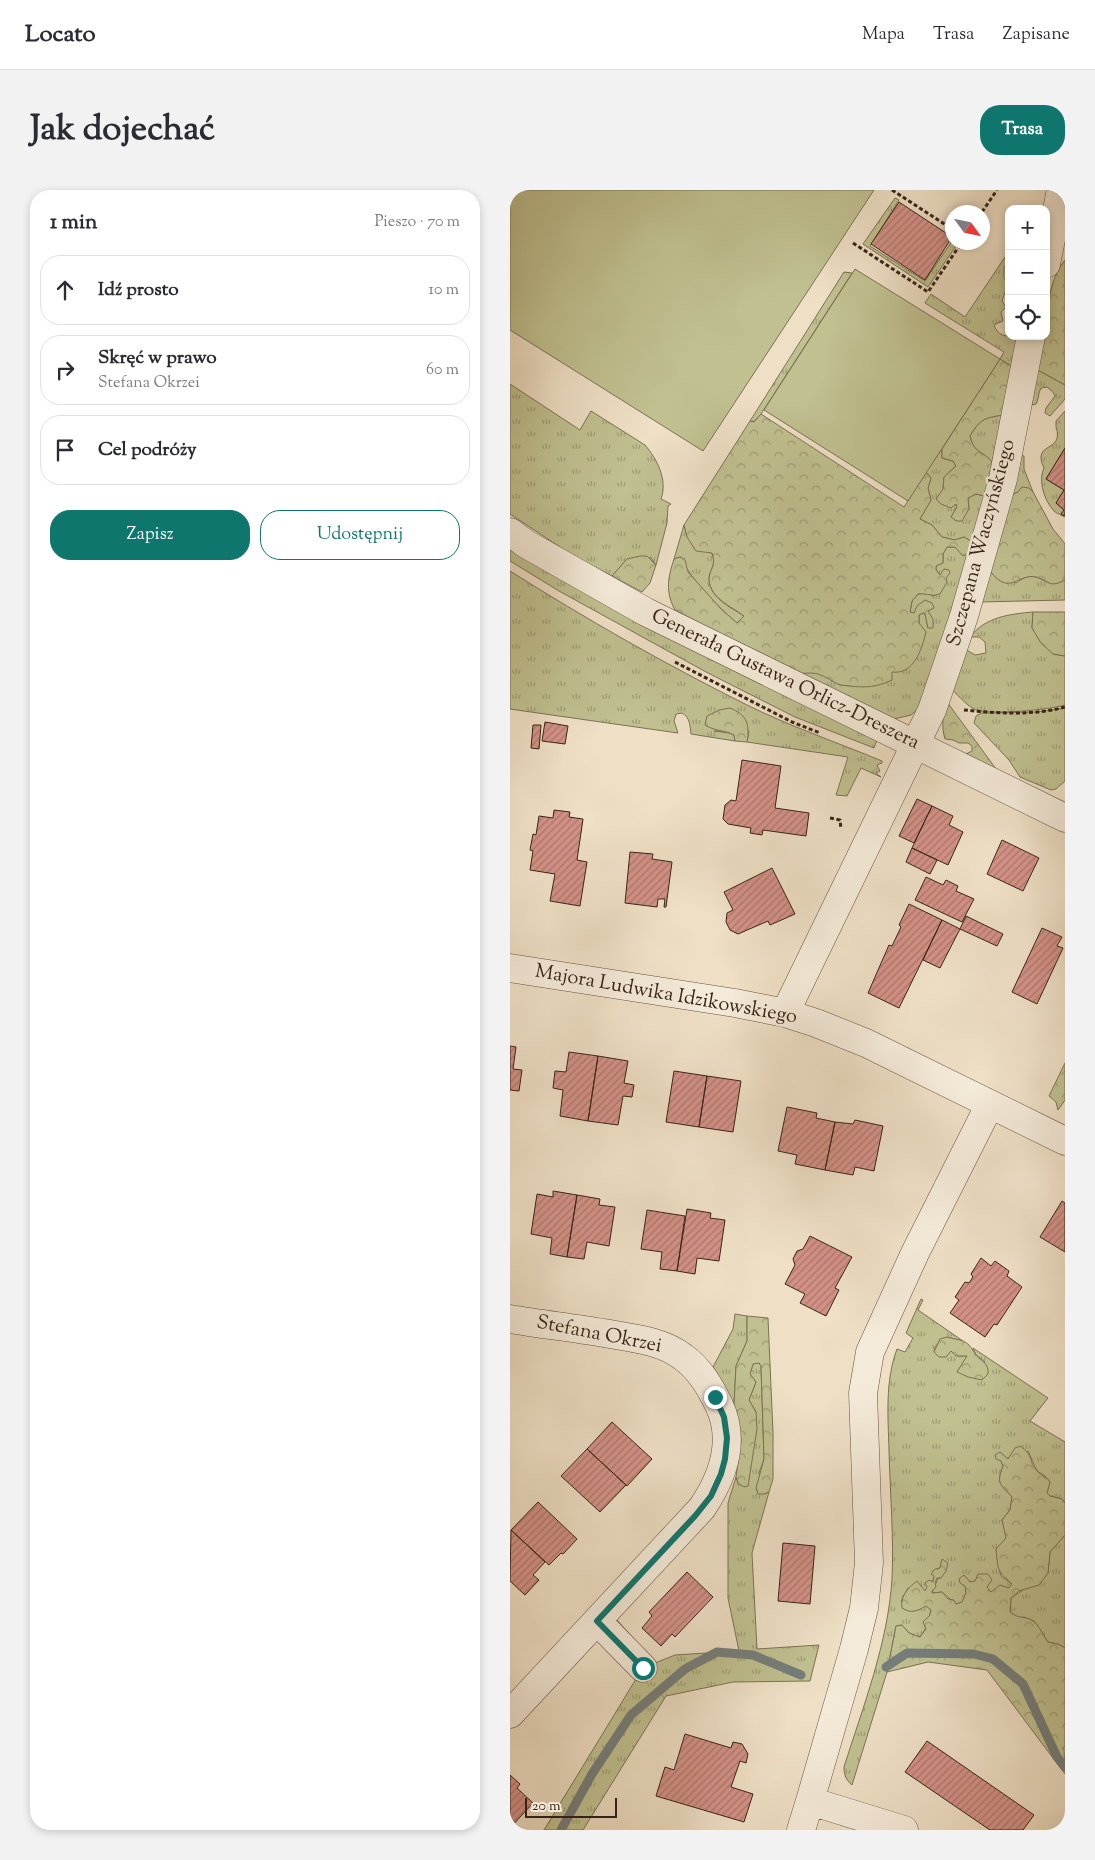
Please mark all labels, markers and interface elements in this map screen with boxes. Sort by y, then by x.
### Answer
text: Locato [25,18,96,52]
text: Mapa [862,22,905,48]
text: Trasa [933,22,974,48]
text: Zapisane [1002,22,1070,48]
text: Jak dojechać [30,105,215,156]
button: Trasa [980,105,1065,155]
north arrow [945,205,990,250]
map controls [1005,205,1050,340]
button: + [1005,205,1050,250]
text: 1 min [50,208,97,238]
text: Pieszo · 70 m [375,211,460,234]
button: − [1005,250,1050,295]
icon: ahead [51,276,79,304]
text: Idź prosto [98,277,179,304]
text: 10 m [429,279,459,302]
button: locate [1005,295,1050,340]
text: Skręć w prawo [98,345,217,372]
icon: right [51,356,79,384]
text: 60 m [426,359,459,382]
text: Stefana Okrzei [98,372,200,395]
icon: arrive [51,436,79,464]
street label: Szczepana Waczyńskiego [940,436,1024,650]
text: Cel podróży [98,437,197,464]
button: Zapisz [50,510,250,560]
button: Udostępnij [260,510,460,560]
street label: Generała Gustawa Orlicz-Dreszera [646,602,924,758]
street label: Majora Ludwika Idzikowskiego [533,958,799,1032]
street label: Stefana Okrzei [534,1309,664,1361]
route end [704,1386,727,1409]
route start [632,1657,655,1680]
scale bar [525,1795,618,1818]
text: 20 m [532,1797,561,1817]

